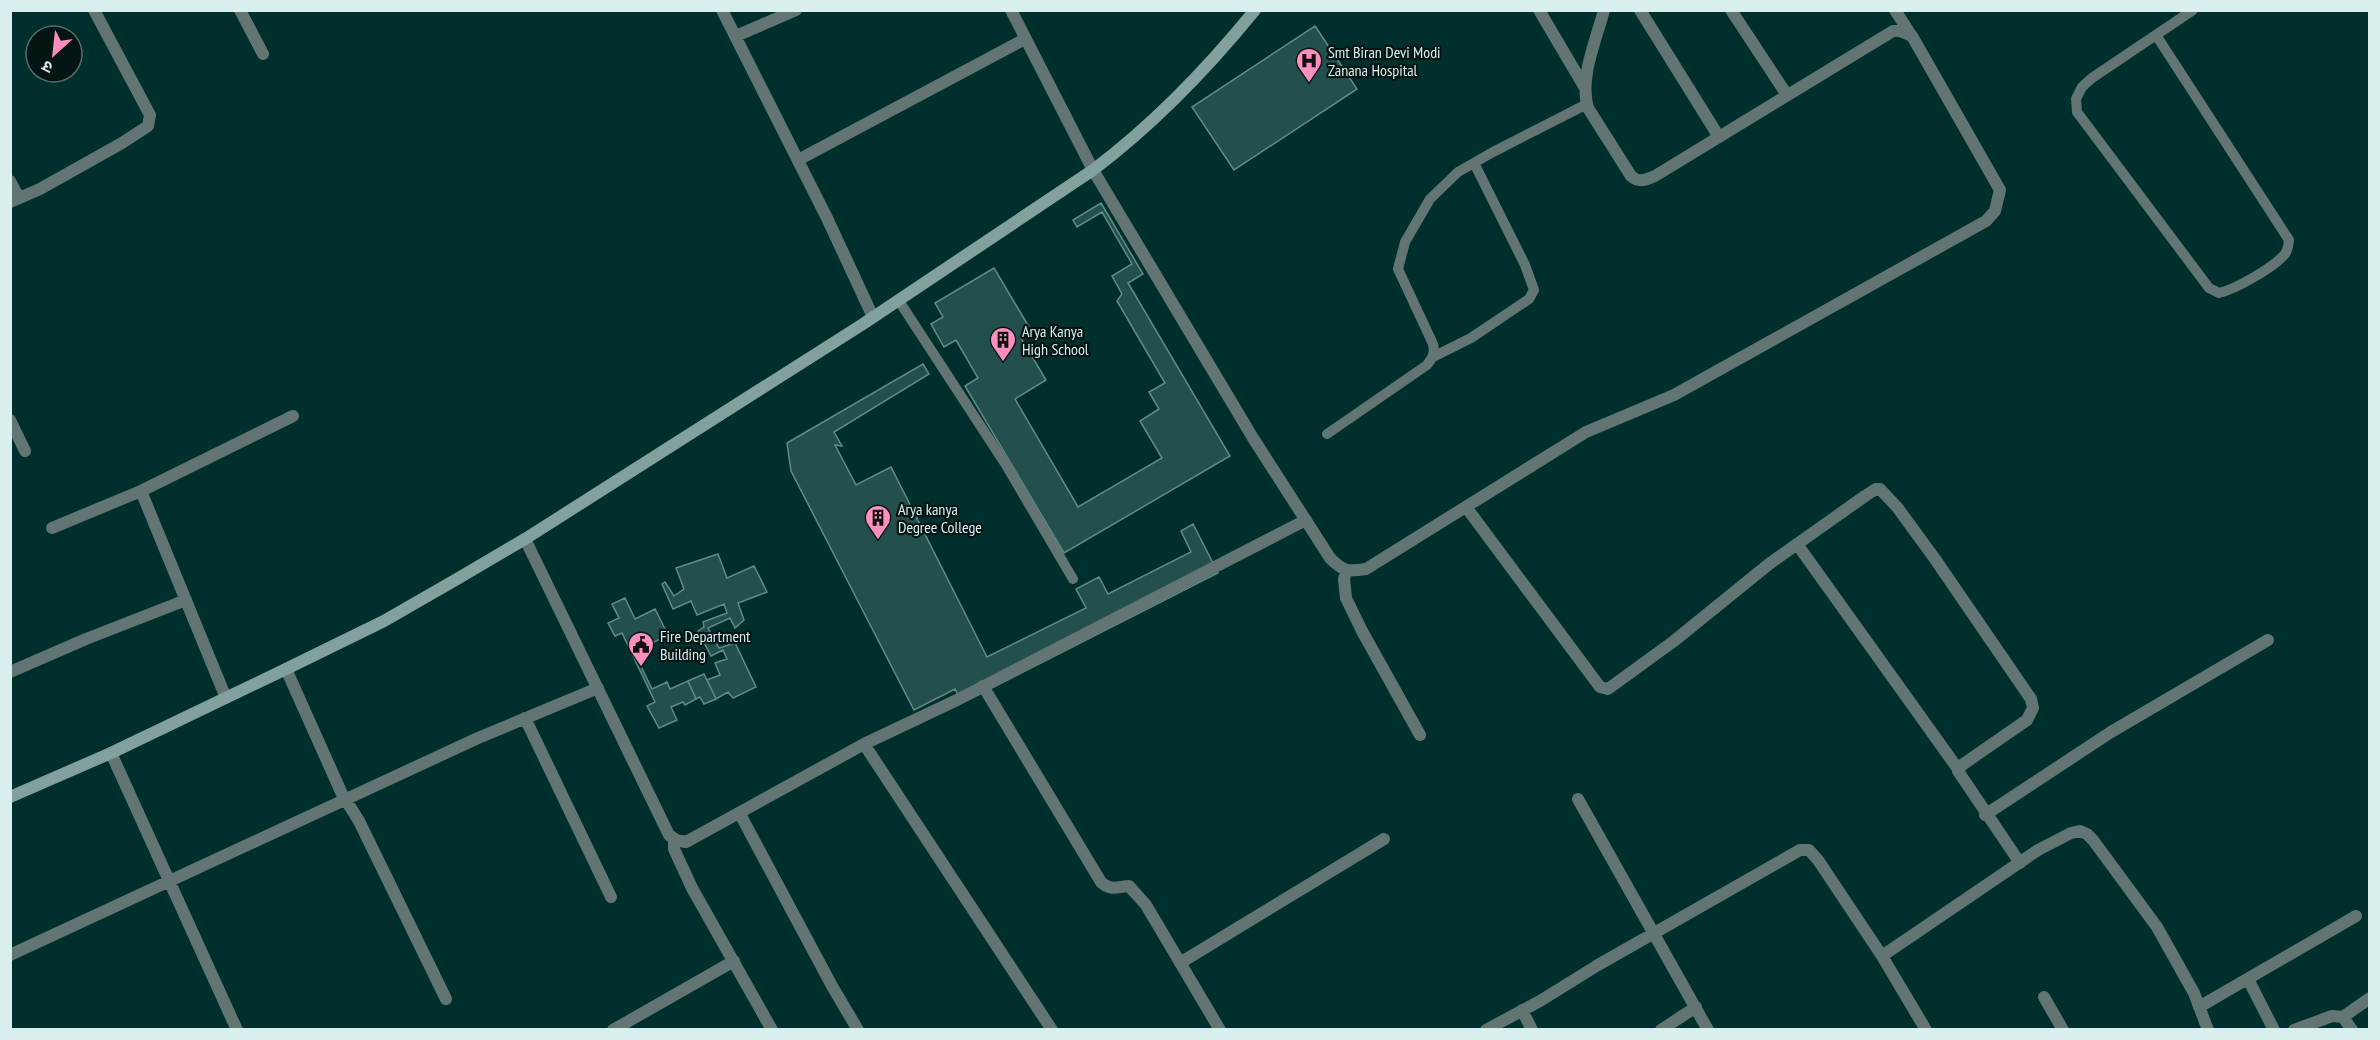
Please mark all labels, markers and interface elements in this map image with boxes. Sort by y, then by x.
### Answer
north arrow [24,24,84,84]
place label: Smt Biran Devi Modi Zanana Hospital [1328,42,1441,80]
hospital icon: Smt Biran Devi Modi Zanana Hospital [1294,46,1324,84]
text: उ [38,56,56,78]
place label: Arya Kanya High School [1022,321,1089,359]
building icon: Arya Kanya High School [988,325,1018,363]
place label: Arya kanya Degree College [898,499,982,537]
building icon: Arya kanya Degree College [863,503,893,541]
place label: Fire Department Building [660,626,751,664]
public building icon: Fire Department Building [626,630,656,668]

